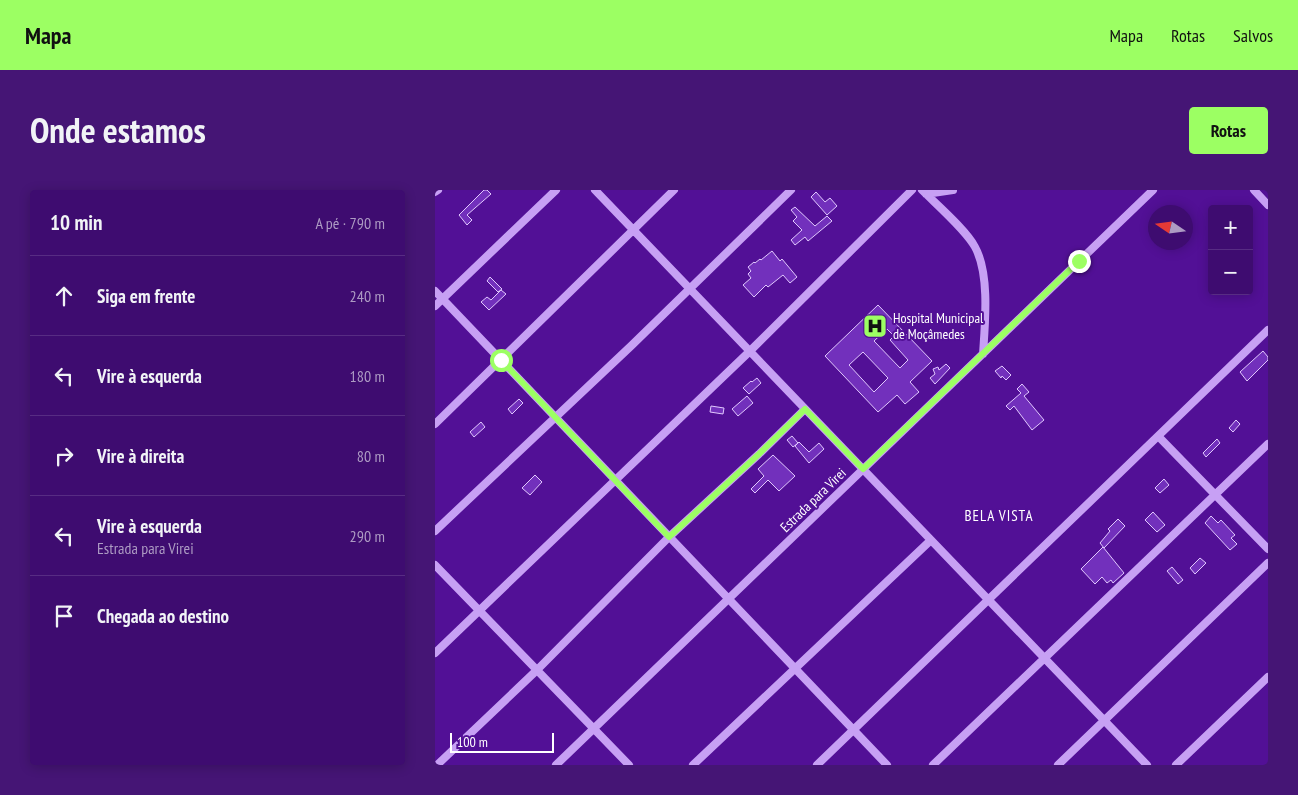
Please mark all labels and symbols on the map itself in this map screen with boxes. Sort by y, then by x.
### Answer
north arrow [1148,205,1193,250]
route end [1068,250,1091,273]
place label: Hospital Municipal de Moçâmedes [893,309,984,343]
hospital icon: Hospital Municipal de Moçâmedes [862,313,888,339]
route start [490,349,513,372]
street label: Estrada para Virei [776,464,850,536]
district label: BELA VISTA [964,506,1034,525]
scale bar [450,730,554,753]

